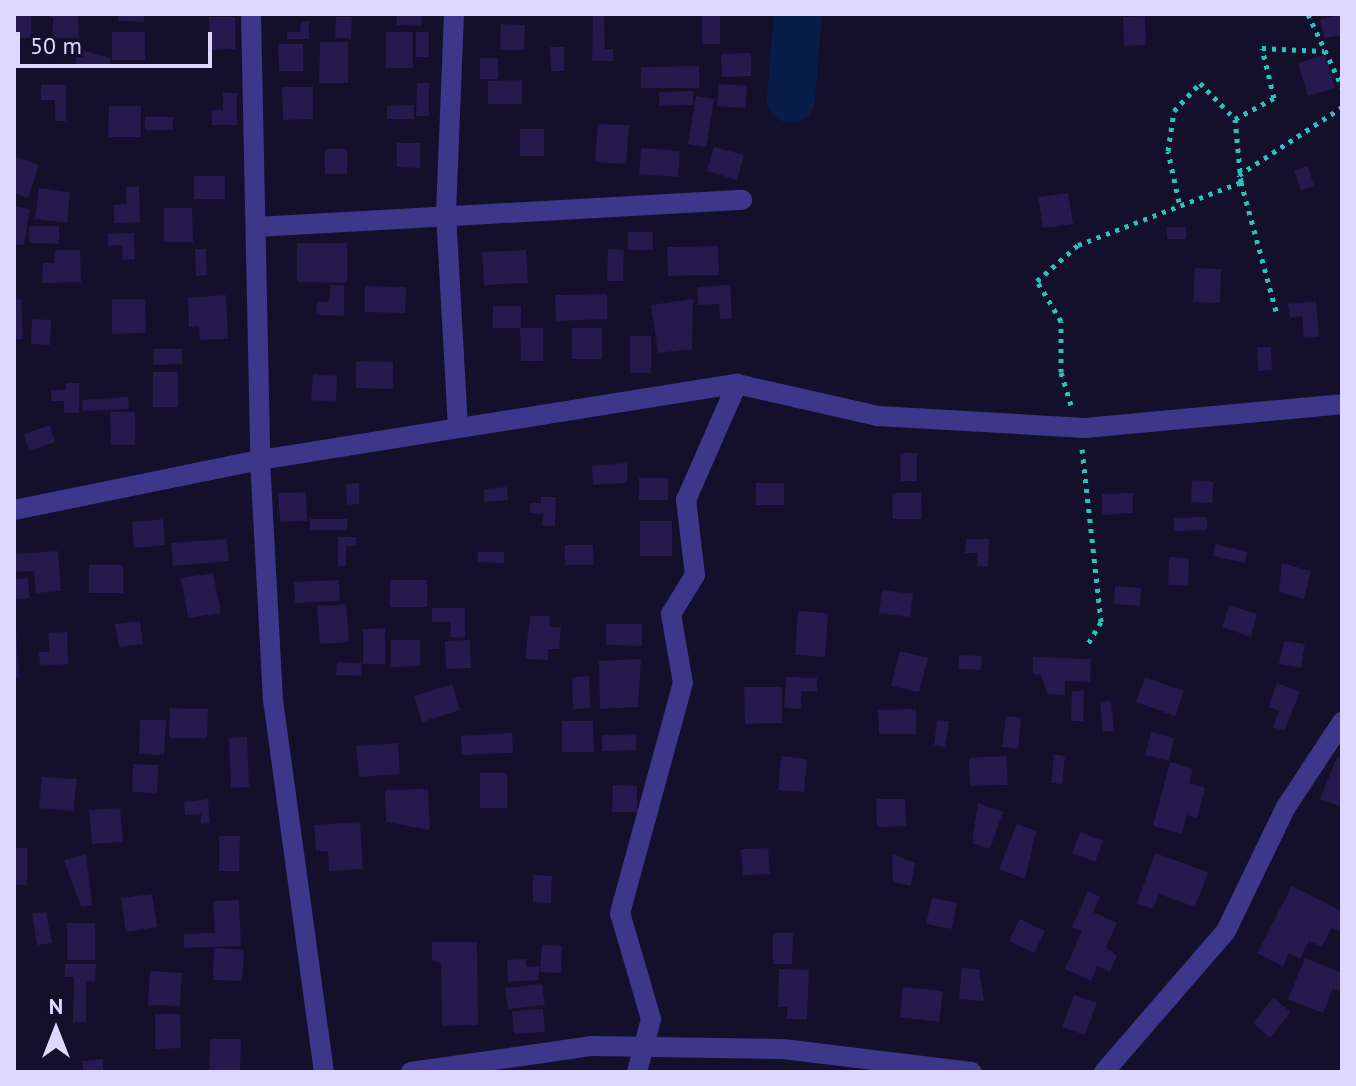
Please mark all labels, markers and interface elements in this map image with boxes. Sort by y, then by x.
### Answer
scale bar [20,16,216,66]
text: 50 m [30,30,82,61]
north arrow [16,990,96,1070]
text: N [49,992,63,1020]

